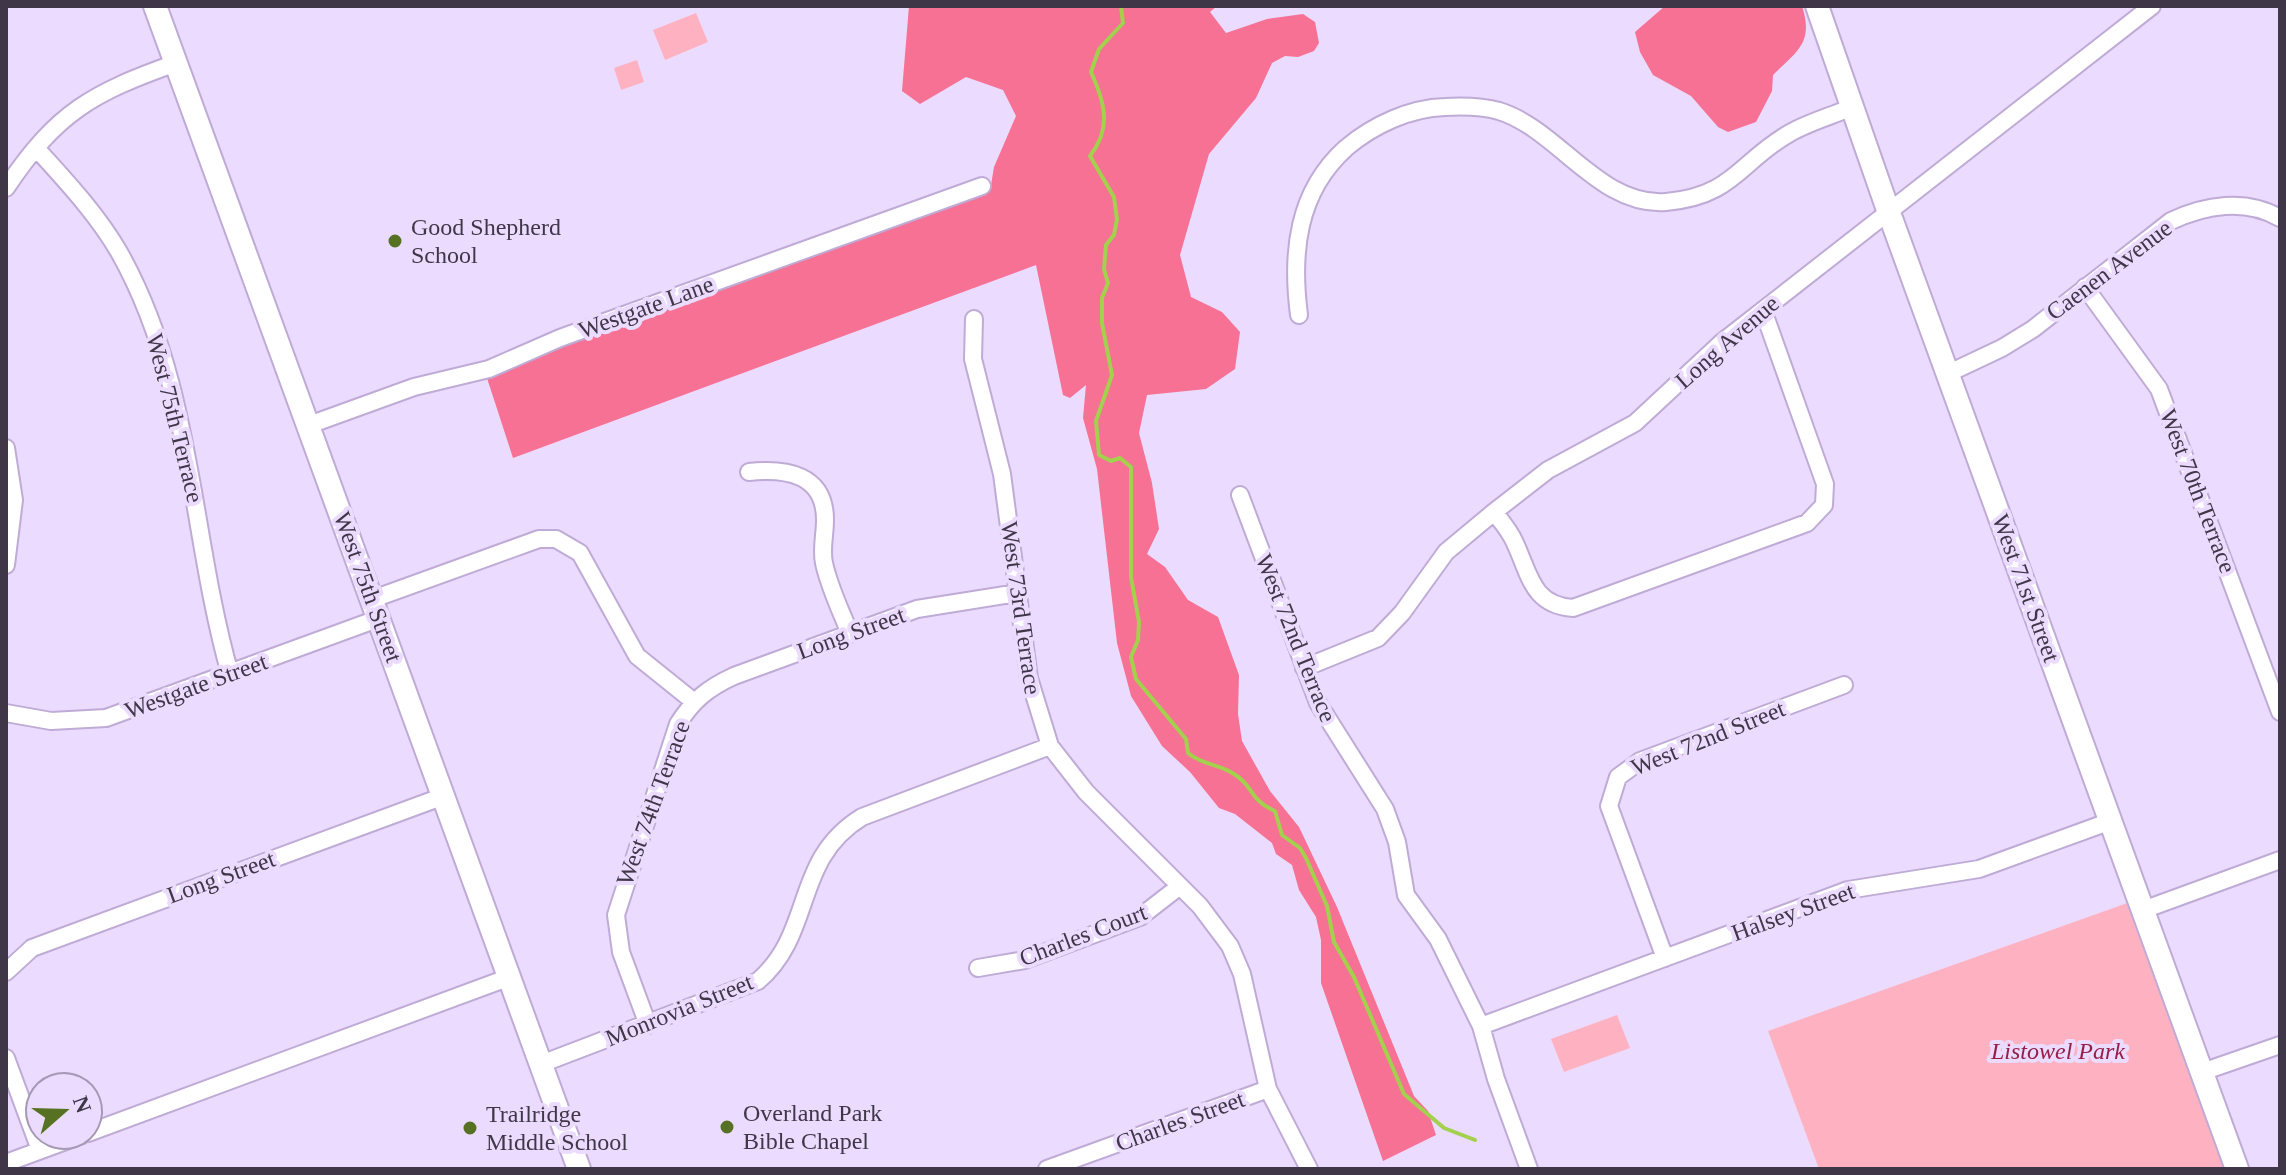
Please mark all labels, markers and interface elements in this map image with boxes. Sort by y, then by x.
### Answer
place label: Good Shepherd School [411,214,561,268]
street label: Caenen Avenue [2041,215,2177,325]
marker: Good Shepherd School [386,232,404,250]
street label: Westgate Lane [575,271,717,343]
street label: Long Avenue [1670,290,1784,394]
street label: West 75th Terrace [141,331,209,505]
street label: West 70th Terrace [2155,405,2241,577]
street label: West 75th Street [329,508,407,666]
street label: West 71st Street [1987,511,2065,666]
street label: West 73rd Terrace [996,520,1046,696]
street label: West 72nd Terrace [1251,550,1341,726]
street label: Long Street [794,601,909,664]
street label: Westgate Street [121,648,271,724]
street label: West 72nd Street [1627,695,1789,781]
street label: West 74th Terrace [611,717,695,889]
street label: Long Street [164,845,279,908]
street label: Halsey Street [1728,878,1858,946]
street label: Charles Court [1016,899,1151,971]
street label: Monrovia Street [602,968,757,1051]
park label: Listowel Park [1990,1038,2125,1064]
north arrow [24,1071,104,1151]
street label: Charles Street [1112,1086,1248,1156]
text: N [68,1093,97,1116]
place label: Overland Park Bible Chapel [743,1100,882,1154]
place label: Trailridge Middle School [486,1101,628,1155]
marker: Overland Park Bible Chapel [718,1118,736,1136]
marker: Trailridge Middle School [461,1119,479,1137]

